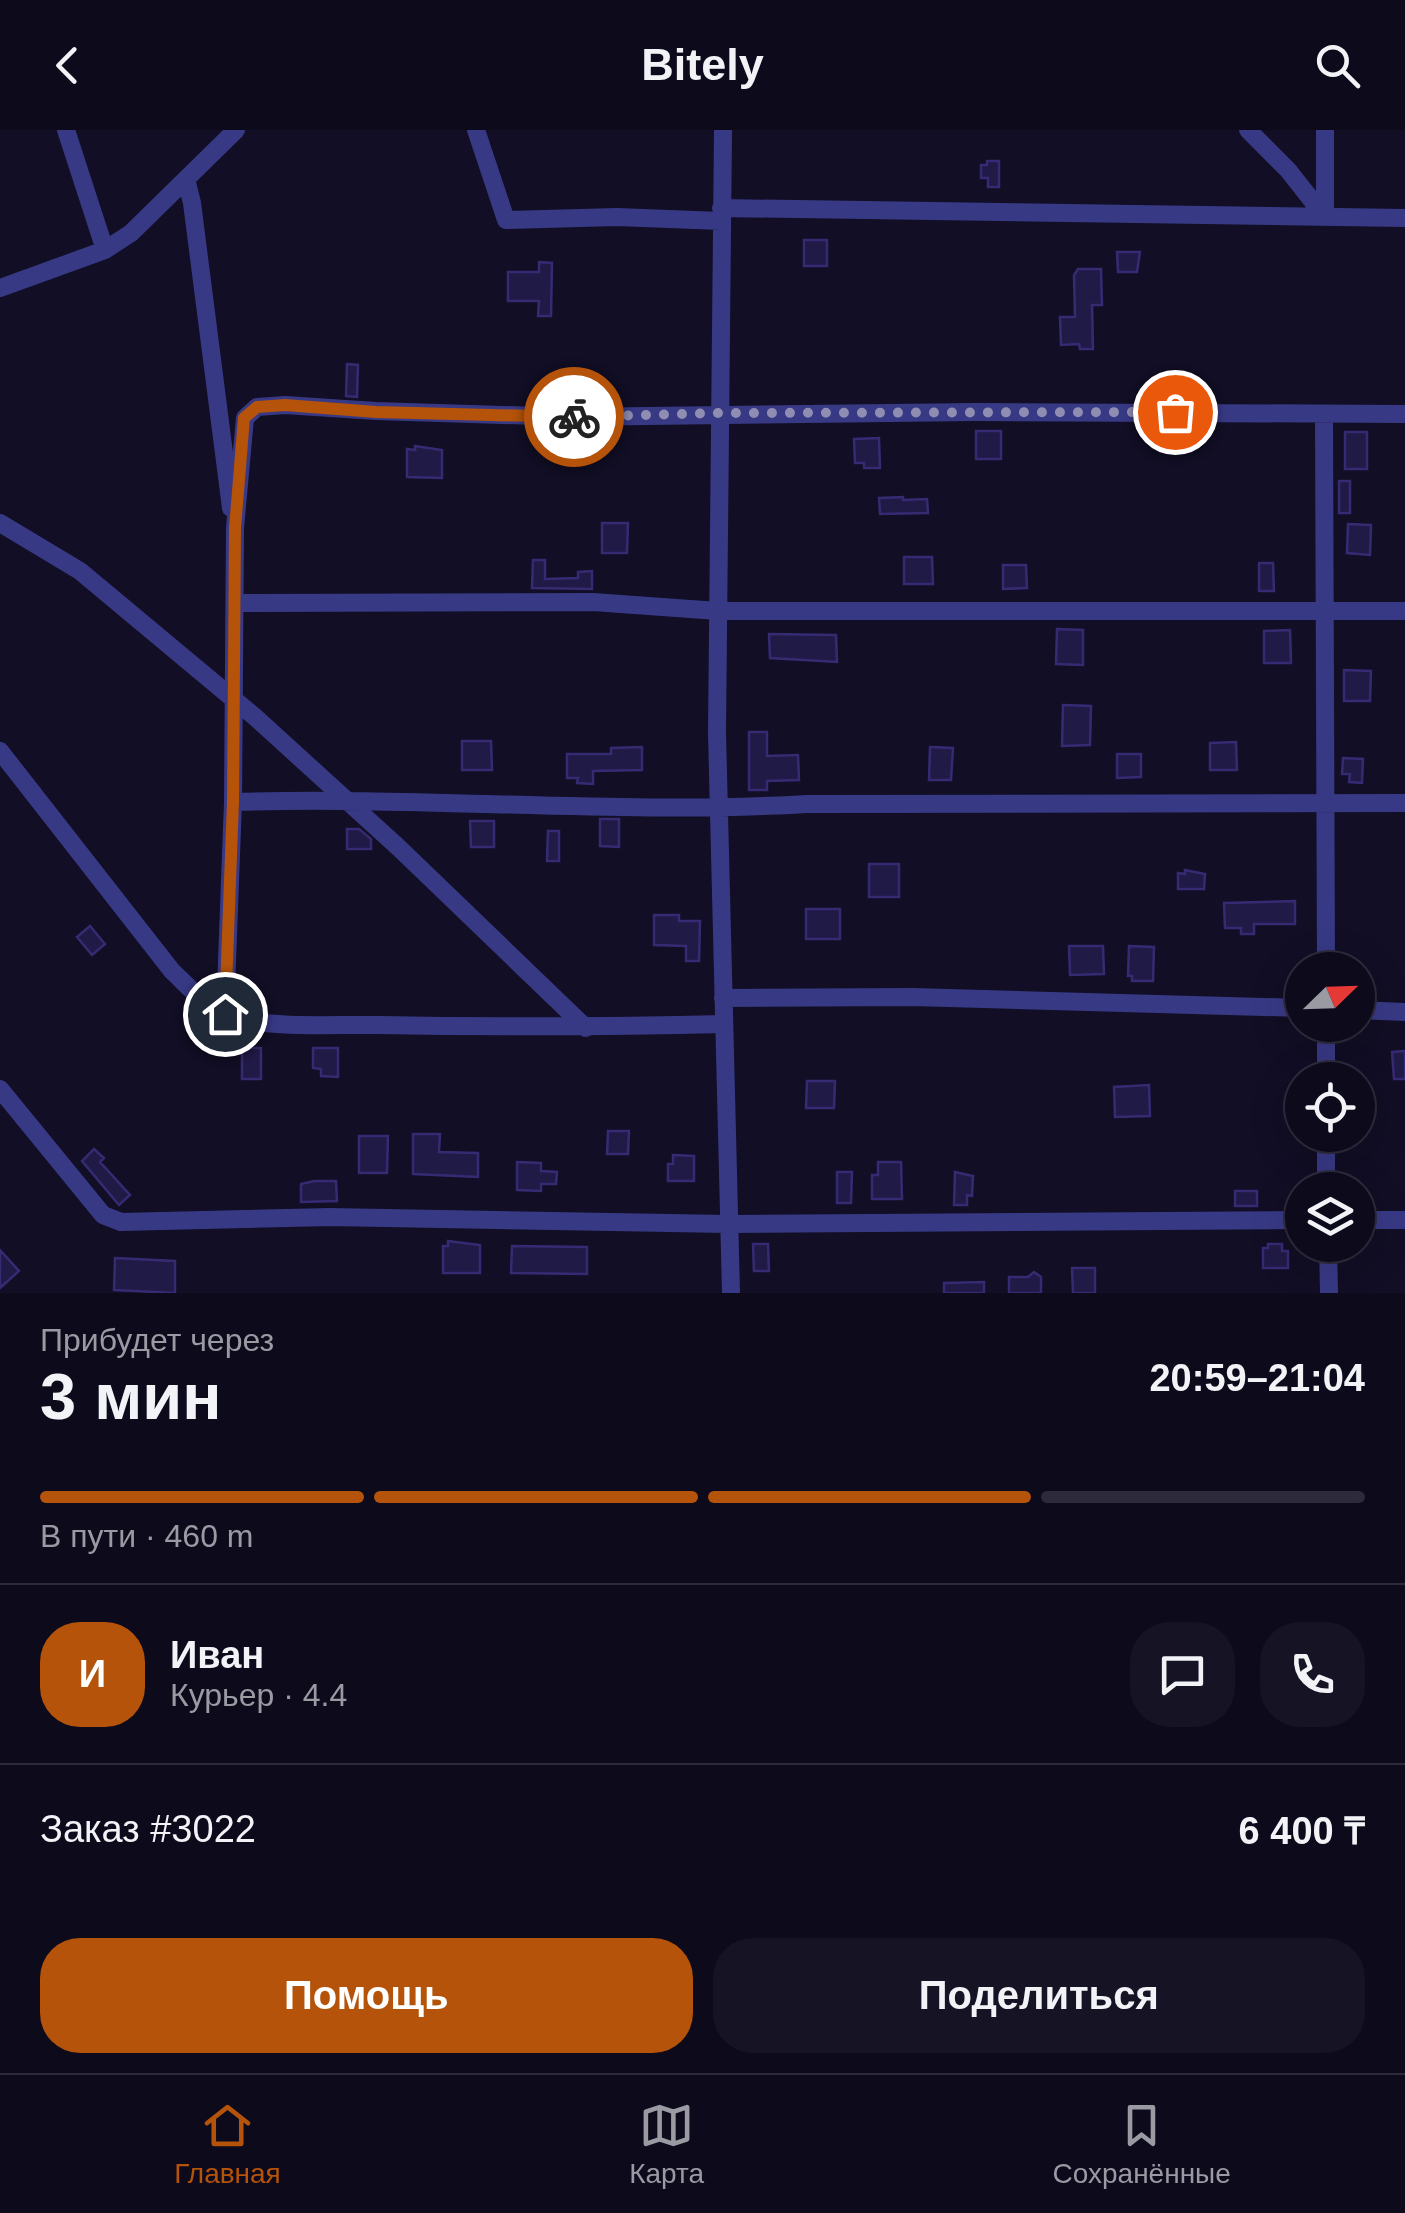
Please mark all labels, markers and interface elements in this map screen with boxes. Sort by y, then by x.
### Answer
icon: back [40,38,95,93]
icon: search [1310,38,1365,93]
text: Bitely [641,39,764,90]
courier [524,367,624,467]
pin [1133,370,1218,455]
icon: bag [1148,385,1203,440]
icon: bike [547,390,602,445]
north arrow [1285,952,1375,1042]
map controls [1285,952,1375,1262]
pin [183,972,268,1057]
icon: home [198,987,253,1042]
button: locate [1285,1062,1375,1152]
button: layers [1285,1172,1375,1262]
text: Прибудет через [40,1322,274,1358]
text: 20:59–21:04 [1149,1357,1365,1399]
text: 3 мин [40,1360,222,1433]
text: В пути · 460 m [40,1518,253,1554]
button: chat [1130,1622,1235,1727]
button: phone [1260,1622,1365,1727]
text: Иван [170,1634,264,1676]
text: И [79,1653,106,1695]
text: Курьер · 4.4 [170,1677,347,1713]
text: Заказ #3022 [40,1808,256,1850]
text: 6 400 ₸ [1239,1810,1365,1852]
button: Помощь [40,1938,693,2053]
button: Поделиться [713,1938,1365,2053]
tab: Главная [174,2098,281,2190]
tab: Карта [629,2098,704,2190]
tab: Сохранённые [1053,2098,1231,2190]

